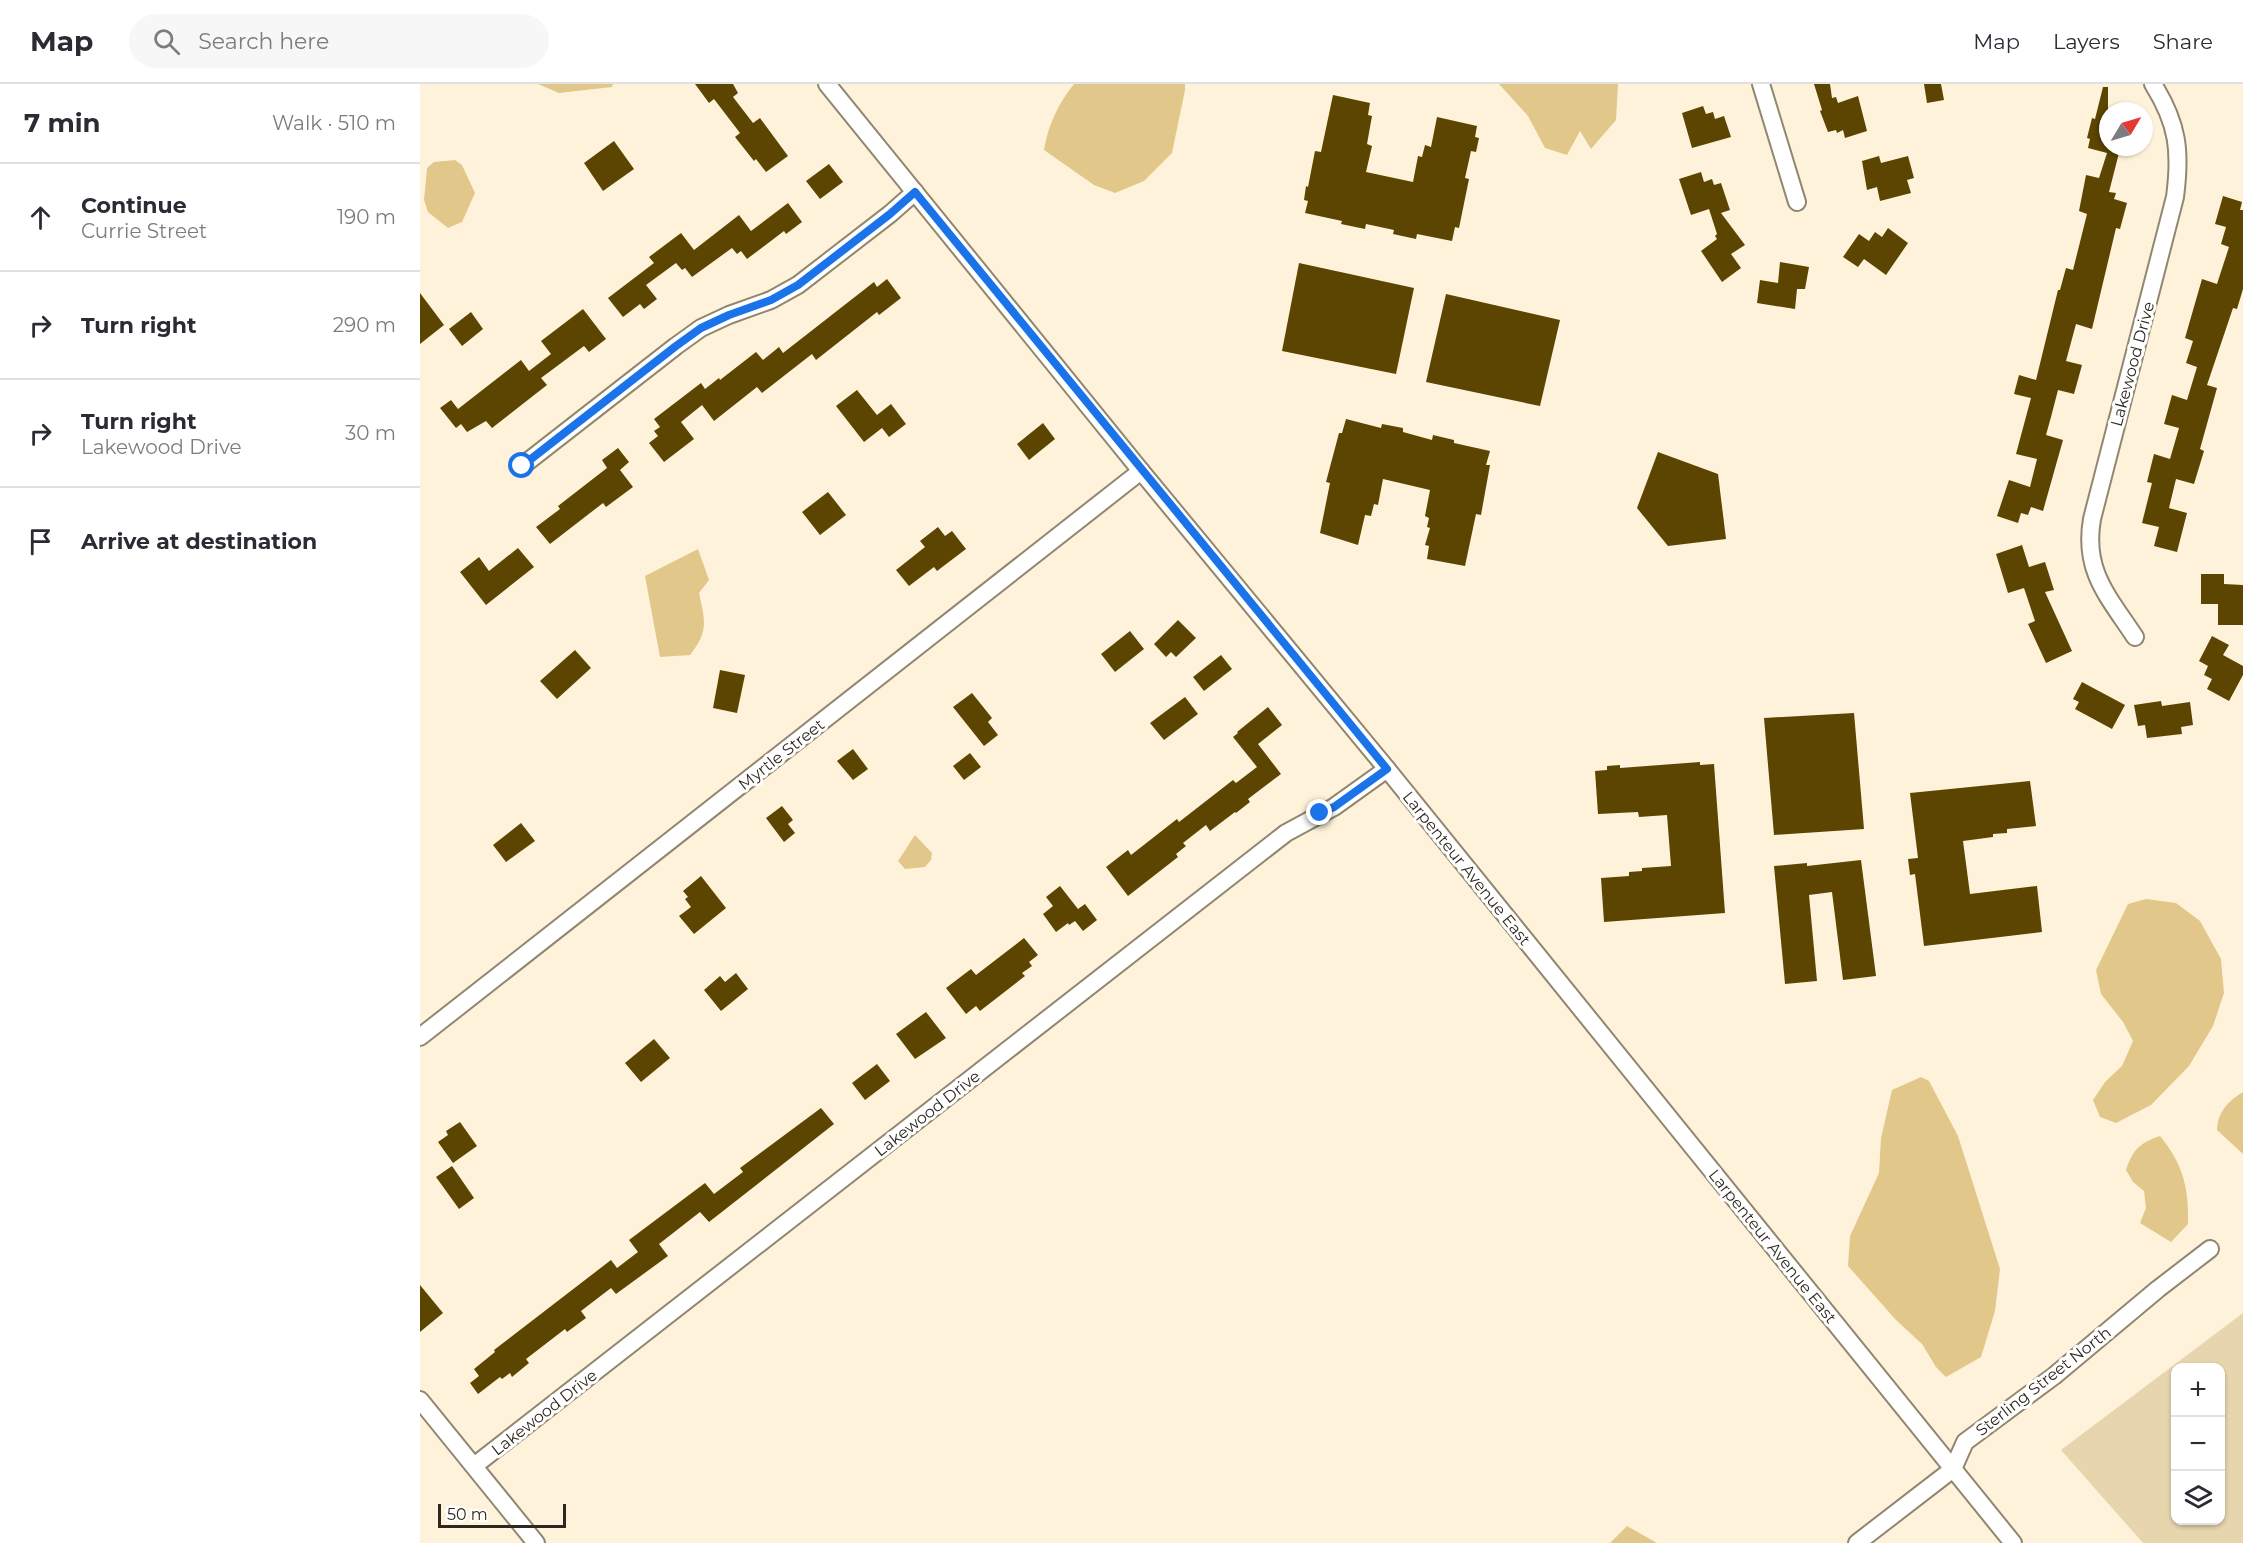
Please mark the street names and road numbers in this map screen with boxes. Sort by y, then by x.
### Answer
street label: Lakewood Drive [2107,300,2158,429]
street label: Myrtle Street [735,715,828,794]
street label: Larpenteur Avenue East [1399,787,1535,950]
street label: Lakewood Drive [871,1066,984,1160]
street label: Larpenteur Avenue East [1705,1165,1841,1328]
street label: Sterling Street North [1972,1323,2115,1440]
street label: Lakewood Drive [488,1365,601,1459]

